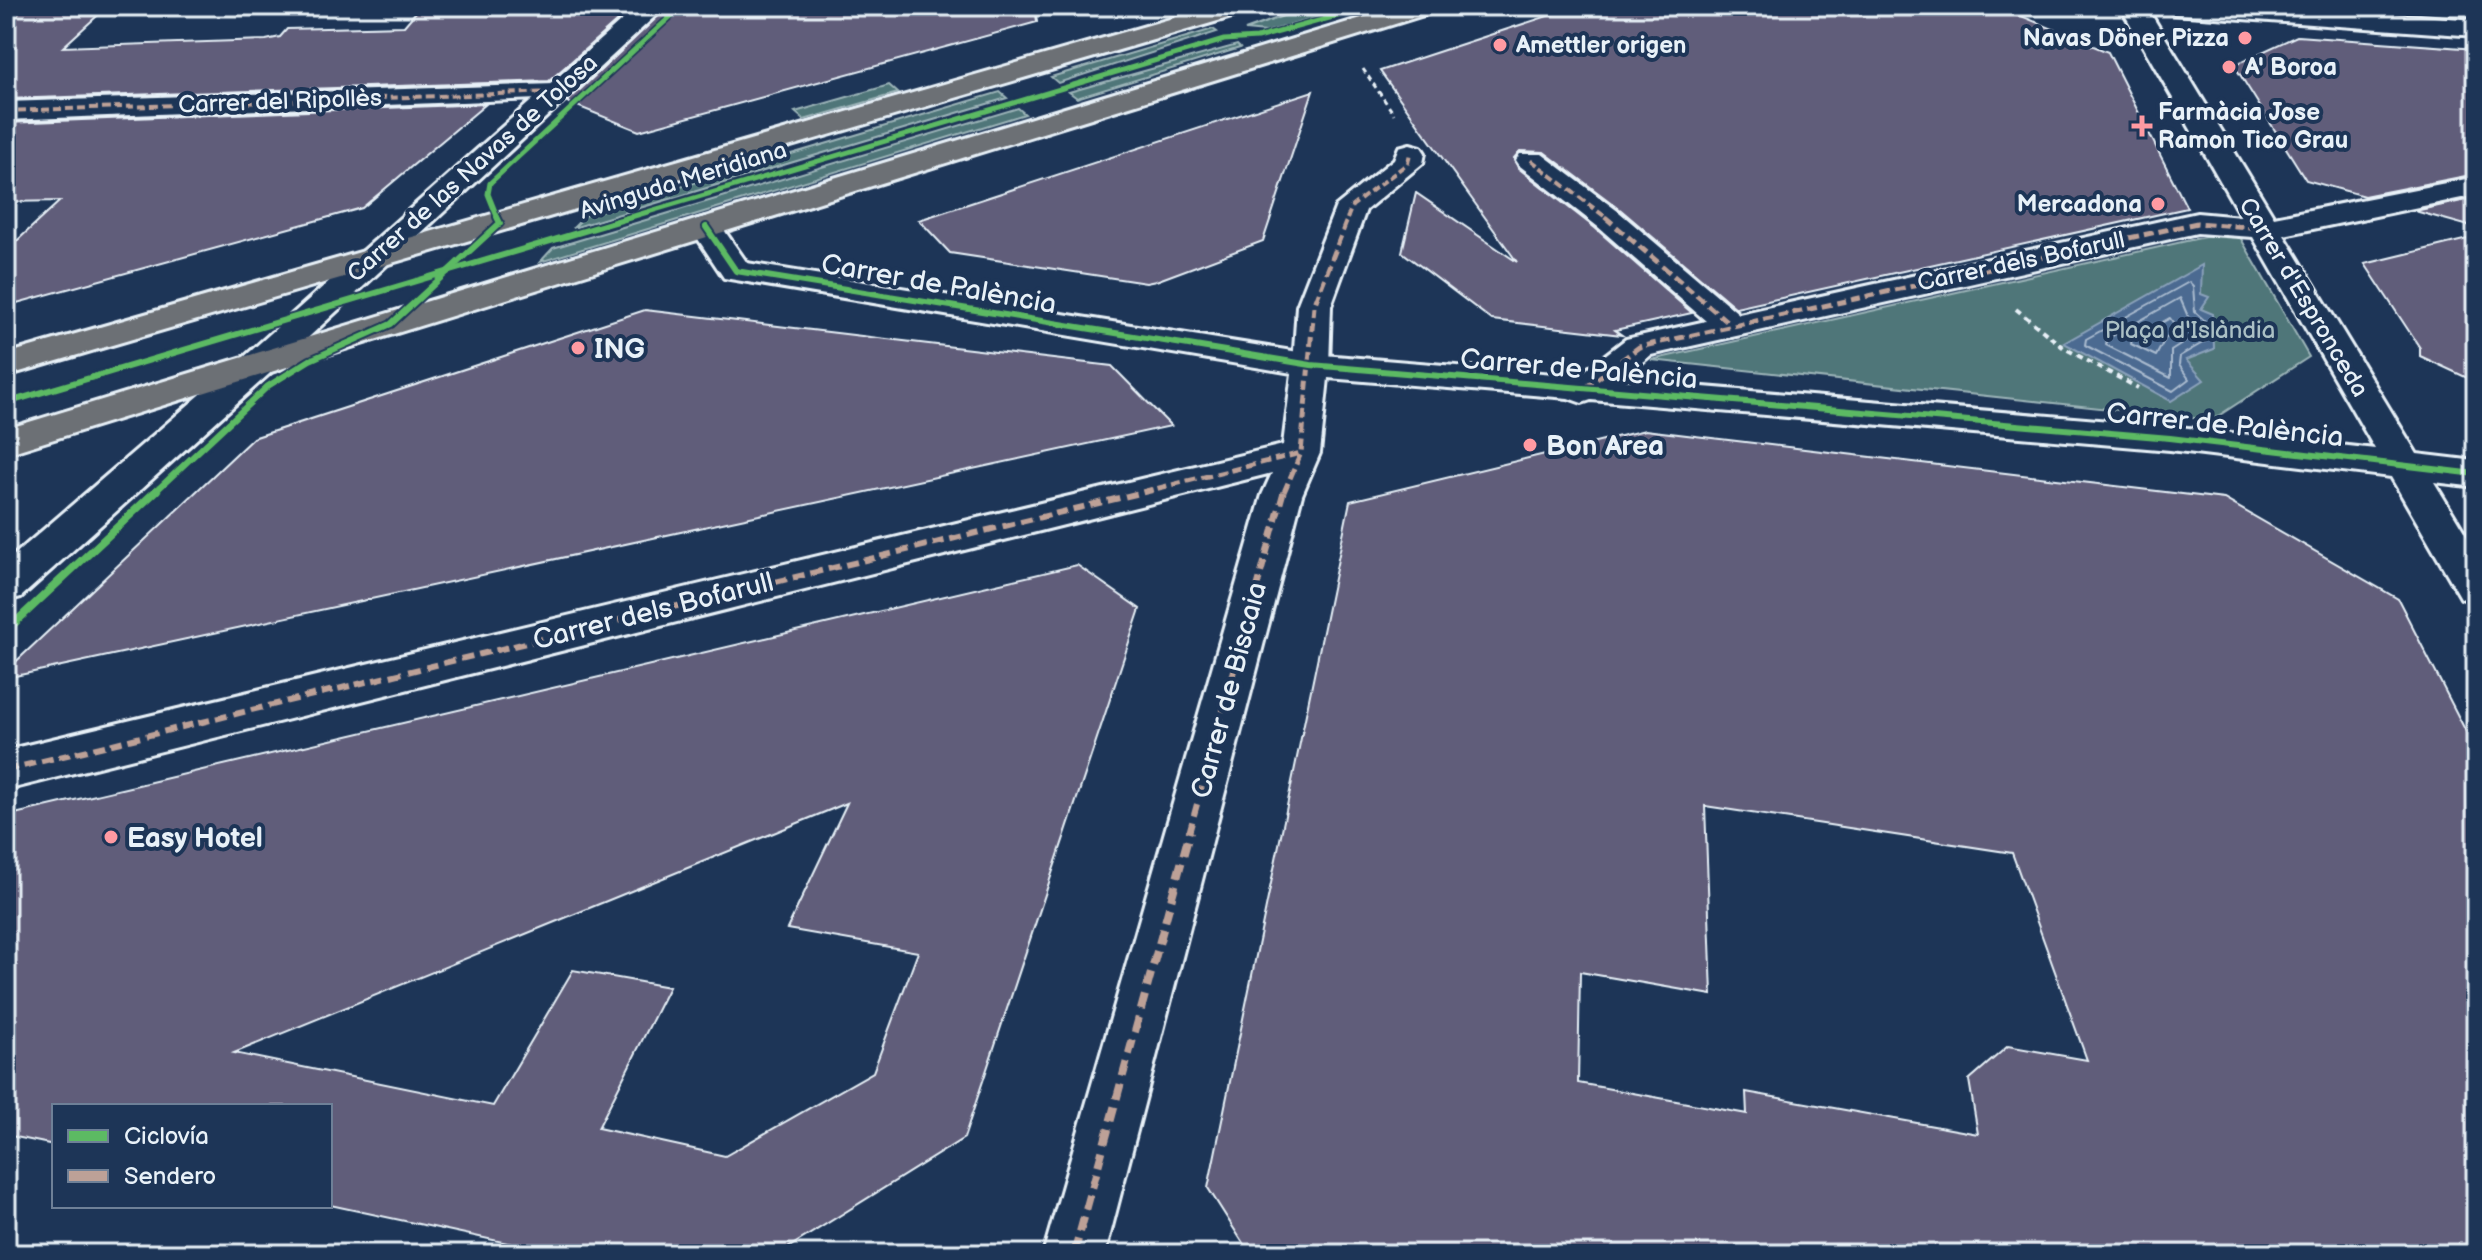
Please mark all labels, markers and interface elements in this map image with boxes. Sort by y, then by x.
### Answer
place label: Navas Döner Pizza [2023,24,2229,53]
marker: Navas Döner Pizza [2236,29,2254,47]
place label: Amettler origen [1515,31,1686,60]
marker: Amettler origen [1491,36,1509,54]
street label: Carrer de las Navas de Tolosa [341,48,603,289]
place label: A' Boroa [2244,53,2337,82]
marker: A' Boroa [2220,58,2238,76]
street label: Carrer del Ripollès [178,83,382,120]
place label: Farmàcia Jose Ramon Tico Grau [2158,98,2348,155]
marker: Farmàcia Jose Ramon Tico Grau [2133,117,2151,135]
street label: Avinguda Meridiana [576,135,790,226]
place label: Mercadona [2017,190,2142,219]
street label: Carrer d'Espronceda [2233,192,2375,402]
marker: Mercadona [2149,195,2167,213]
street label: Carrer dels Bofarull [1915,225,2127,298]
street label: Carrer de Palència [819,248,1059,321]
park label: Plaça d'Islàndia [2105,316,2275,345]
place label: ING [594,333,645,366]
marker: ING [569,339,587,357]
street label: Carrer de Palència [1459,343,1699,396]
street label: Carrer de Palència [2105,397,2345,454]
place label: Bon Area [1546,430,1664,463]
marker: Bon Area [1521,436,1539,454]
street label: Carrer dels Bofarull [530,566,777,657]
street label: Carrer de Biscaia [1185,579,1274,802]
place label: Easy Hotel [127,822,263,855]
marker: Easy Hotel [102,828,120,846]
legend [52,1104,332,1208]
text: Ciclovía [124,1122,209,1151]
text: Sendero [124,1162,216,1191]

